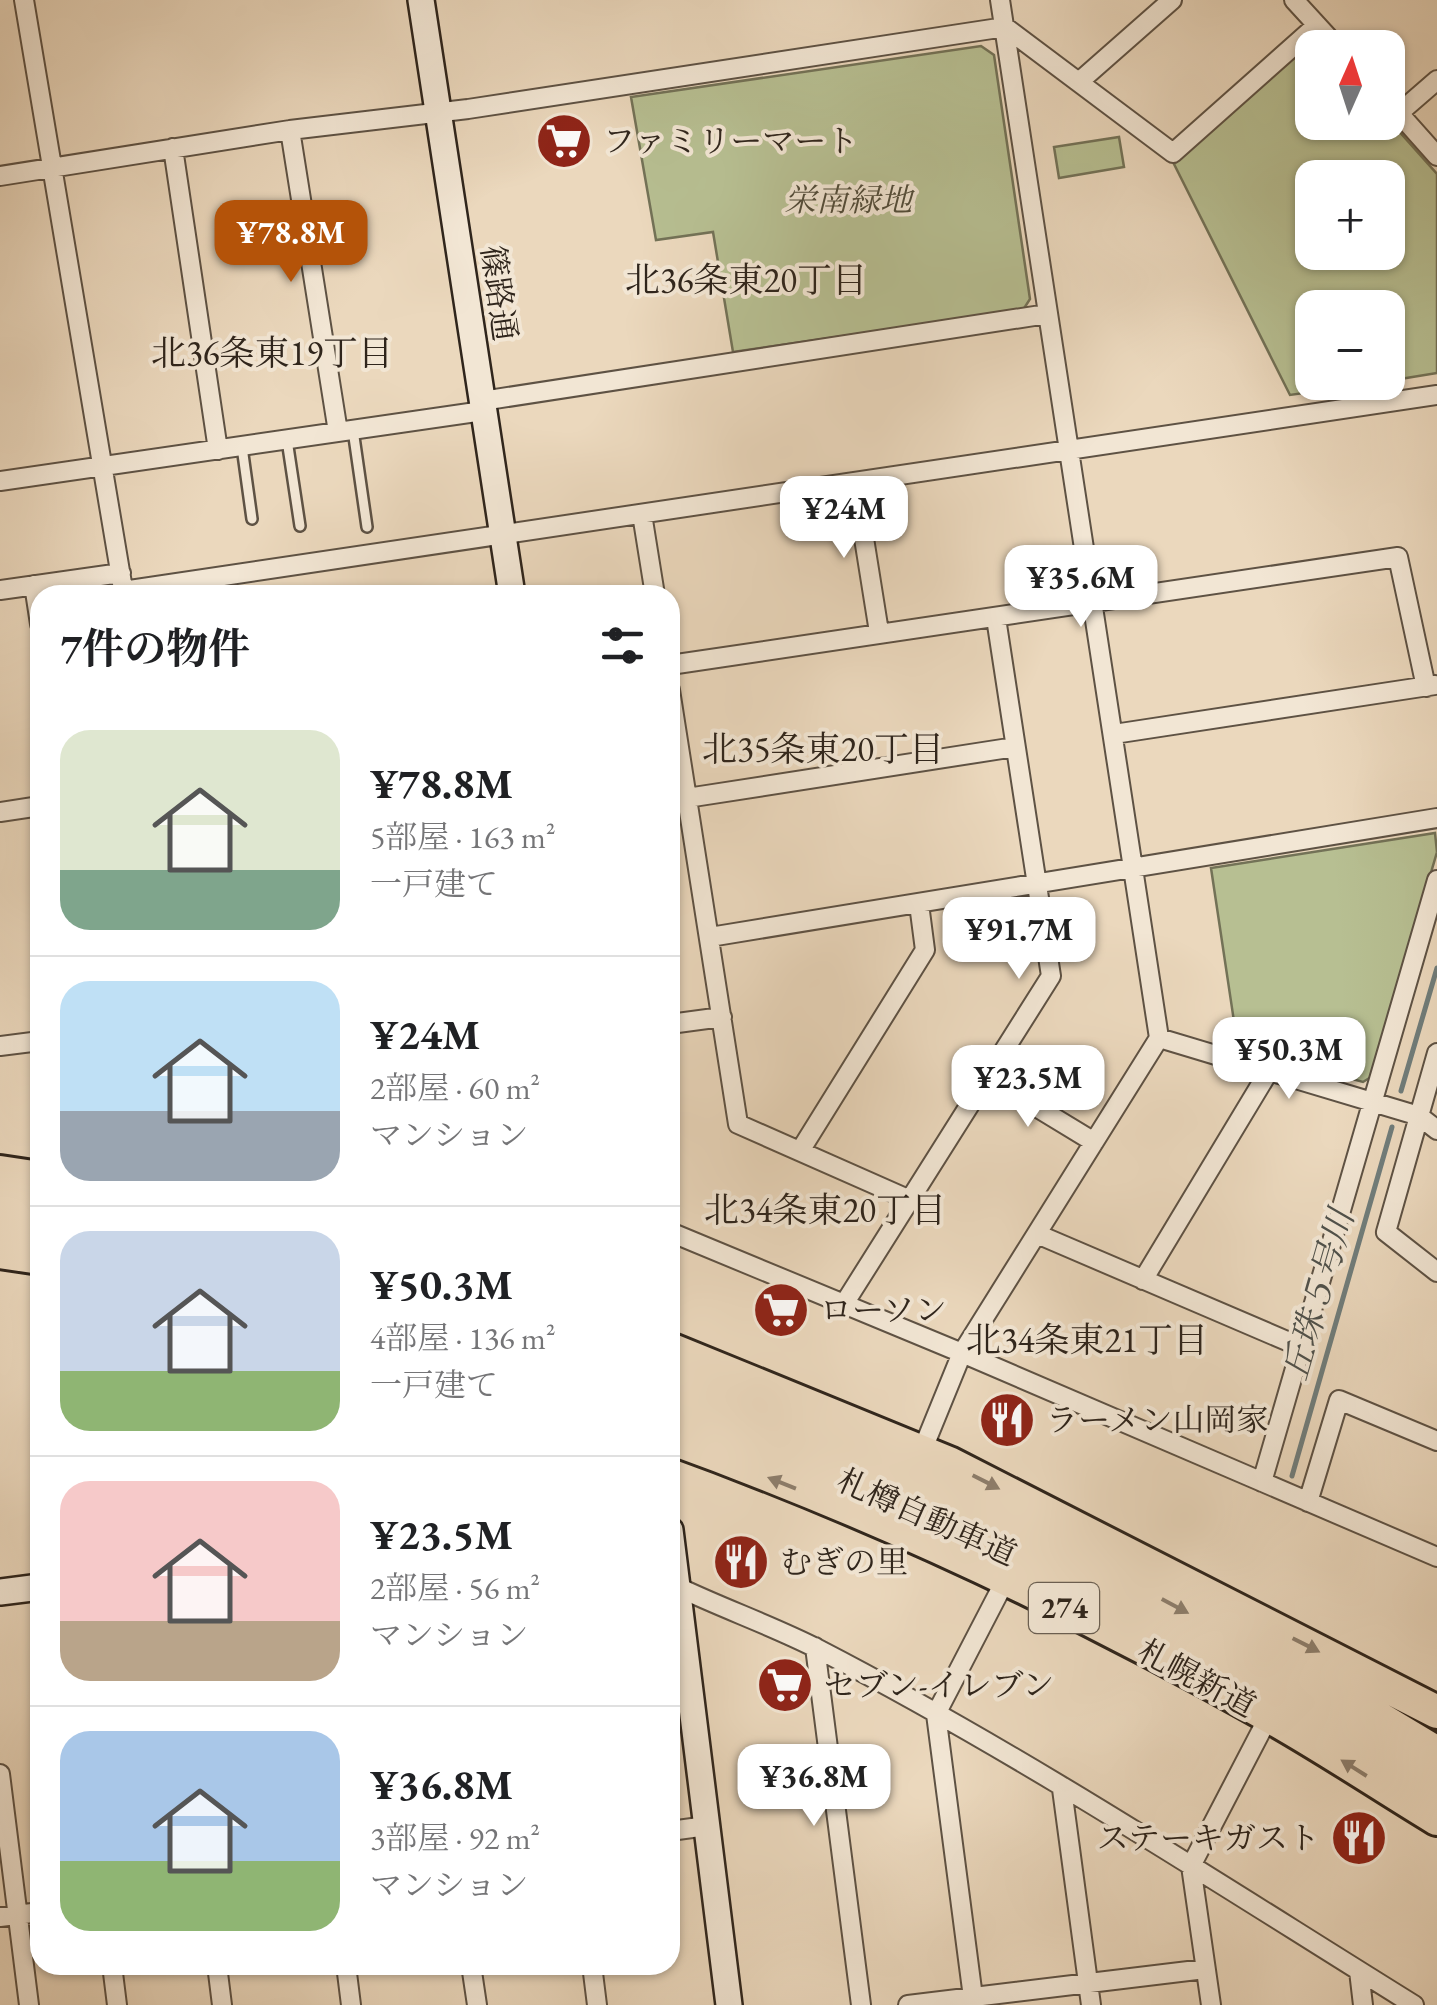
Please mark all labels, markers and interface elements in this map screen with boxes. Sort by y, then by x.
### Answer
north arrow [1295,30,1405,140]
map controls [1295,30,1405,400]
supermarket icon: ファミリーマート [534,111,594,171]
place label: ファミリーマート [603,120,858,162]
button: + [1295,160,1405,270]
park label: 栄南緑地 [784,179,915,221]
pin: ¥78.8M [210,200,372,285]
text: ¥78.8M [237,211,345,253]
street label: 篠路通 [472,243,526,343]
district label: 北36条東20丁目 [625,257,867,302]
button: − [1295,290,1405,400]
district label: 北36条東19丁目 [151,330,393,375]
pin: ¥24M [785,476,903,561]
text: ¥24M [802,487,886,529]
pin: ¥35.6M [1000,545,1162,630]
text: ¥35.6M [1027,556,1135,598]
icon: filters [595,618,650,673]
text: 7件の物件 [60,621,250,676]
district label: 北35条東20丁目 [702,726,944,771]
text: ¥78.8M [370,756,513,811]
icon: home [140,770,260,890]
text: 5部屋 · 163 m² [370,816,556,858]
text: 一戸建て [370,863,498,905]
pin: ¥91.7M [938,897,1100,982]
text: ¥91.7M [965,908,1073,950]
text: ¥24M [370,1007,480,1062]
pin: ¥50.3M [1208,1017,1370,1102]
icon: home [140,1021,260,1141]
text: ¥50.3M [1235,1028,1343,1070]
pin: ¥23.5M [947,1045,1109,1130]
text: ¥23.5M [974,1056,1082,1098]
text: 2部屋 · 60 m² [370,1067,540,1109]
text: マンション [370,1114,529,1156]
district label: 北34条東20丁目 [704,1187,946,1232]
water label: 丘珠５号川 [1272,1201,1364,1385]
text: ¥50.3M [370,1257,513,1312]
icon: home [140,1271,260,1391]
supermarket icon: ローソン [751,1280,811,1340]
place label: ローソン [820,1289,947,1331]
text: 4部屋 · 136 m² [370,1317,556,1359]
district label: 北34条東21丁目 [966,1317,1208,1362]
text: 一戸建て [370,1364,498,1406]
restaurant icon: ラーメン山岡家 [977,1390,1037,1450]
place label: ラーメン山岡家 [1046,1399,1268,1441]
street label: 札樽自動車道 [831,1459,1023,1575]
one-way arrow [971,1473,1000,1490]
one-way arrow [767,1475,797,1491]
text: ¥23.5M [370,1507,513,1562]
icon: home [140,1521,260,1641]
restaurant icon: むぎの里 [711,1532,771,1592]
place label: むぎの里 [780,1541,908,1583]
text: 2部屋 · 56 m² [370,1567,540,1609]
road number: 274 [1029,1583,1099,1633]
one-way arrow [1161,1597,1190,1614]
text: マンション [370,1614,529,1656]
street label: 札幌新道 [1131,1629,1263,1727]
one-way arrow [1292,1636,1321,1653]
supermarket icon: セブン-イレブン [755,1655,815,1715]
place label: セブン-イレブン [824,1664,1054,1706]
pin: ¥36.8M [733,1744,895,1829]
text: ¥36.8M [760,1755,868,1797]
text: ¥36.8M [370,1757,513,1812]
one-way arrow [1340,1760,1368,1777]
icon: home [140,1771,260,1891]
restaurant icon: ステーキガスト [1329,1808,1389,1868]
text: 3部屋 · 92 m² [370,1817,540,1859]
place label: ステーキガスト [1097,1817,1320,1859]
text: マンション [370,1864,529,1906]

